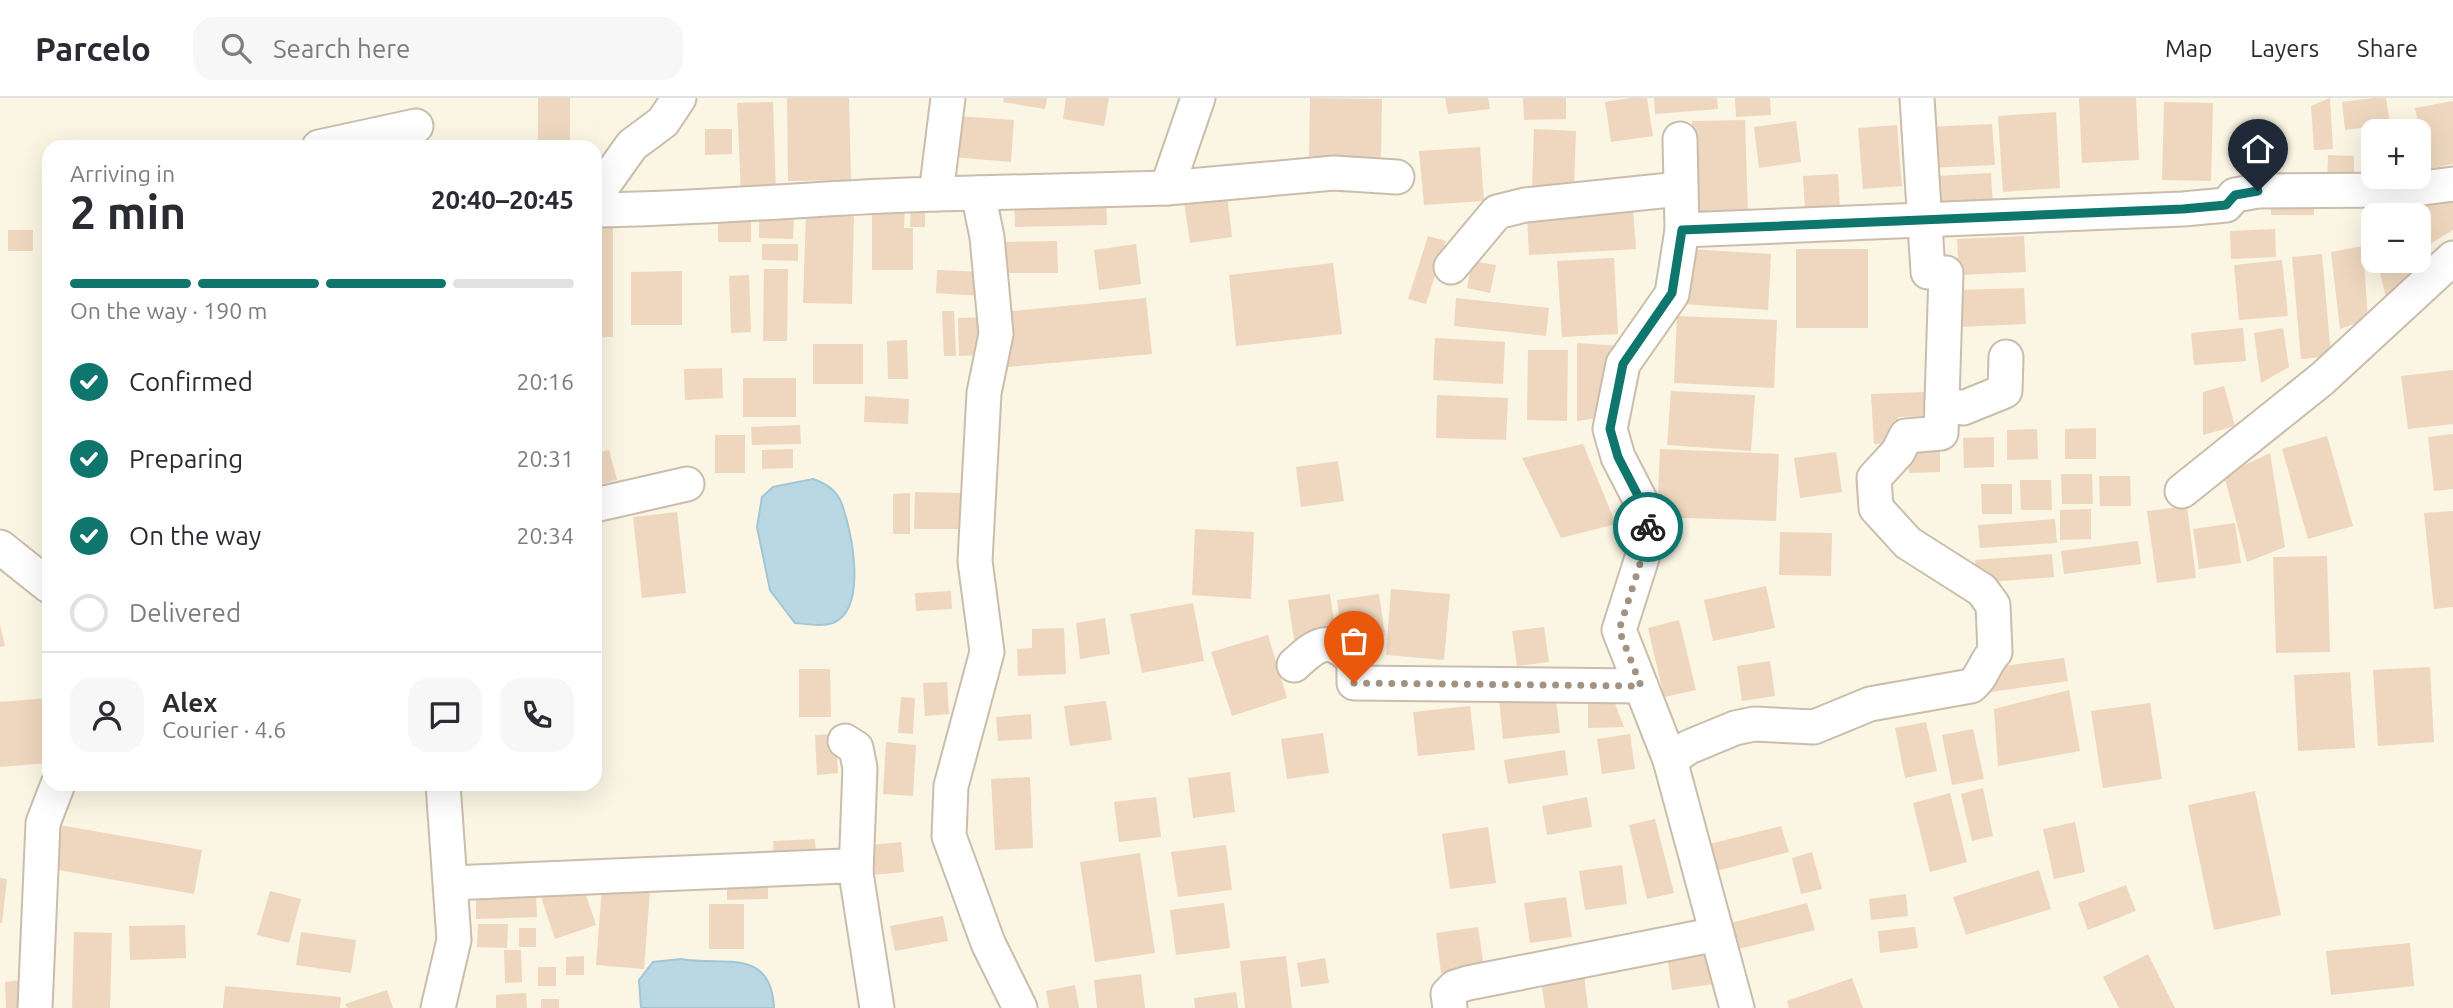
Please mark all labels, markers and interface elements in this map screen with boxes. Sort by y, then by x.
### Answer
search box [193,17,683,80]
icon: search [217,29,255,67]
text: Parcelo [35,30,151,67]
text: Search here [273,34,410,63]
text: Map [2165,35,2212,62]
text: Layers [2250,35,2319,62]
text: Share [2357,35,2418,62]
pin [2228,119,2288,191]
map controls [2361,119,2431,273]
button: + [2361,119,2431,189]
icon: home [2239,130,2277,168]
text: Arriving in [70,161,175,186]
text: 20:40–20:45 [431,185,574,214]
text: 2 min [70,186,186,238]
button: − [2361,203,2431,273]
text: On the way · 190 m [70,298,267,323]
icon: check [70,363,108,401]
text: Confirmed [129,367,253,396]
text: 20:16 [516,369,574,394]
icon: check [70,440,108,478]
text: Preparing [129,444,243,473]
text: 20:31 [516,446,574,471]
courier [1613,492,1683,562]
icon: bike [1629,508,1667,546]
icon: check [70,517,108,555]
text: On the way [129,521,261,550]
text: 20:34 [516,523,574,548]
text: Delivered [129,598,241,627]
pin [1324,611,1384,683]
icon: bag [1335,622,1373,660]
button: person [70,678,144,752]
button: chat [408,678,482,752]
button: phone [500,678,574,752]
text: Alex [162,688,217,717]
text: Courier · 4.6 [162,717,286,742]

